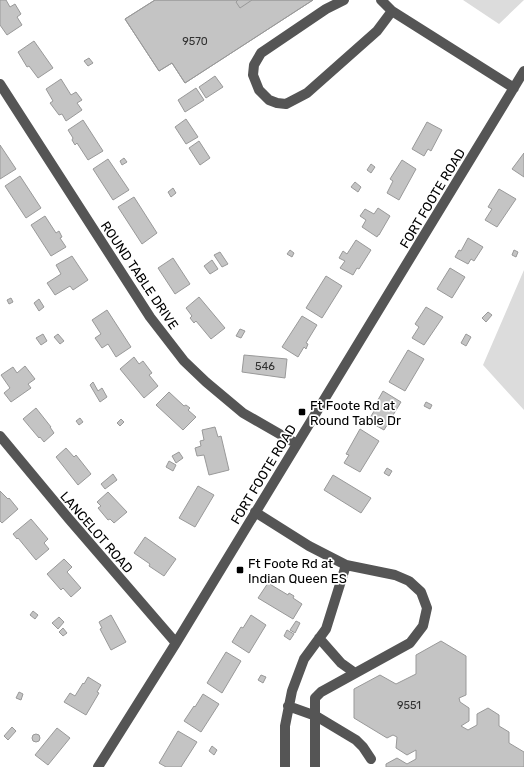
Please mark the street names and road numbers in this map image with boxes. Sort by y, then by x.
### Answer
street label: FORT FOOTE ROAD [397,146,468,251]
street label: ROUND TABLE DRIVE [98,218,181,332]
street label: FORT FOOTE ROAD [228,422,299,527]
street label: LANCELOT ROAD [57,489,136,576]

